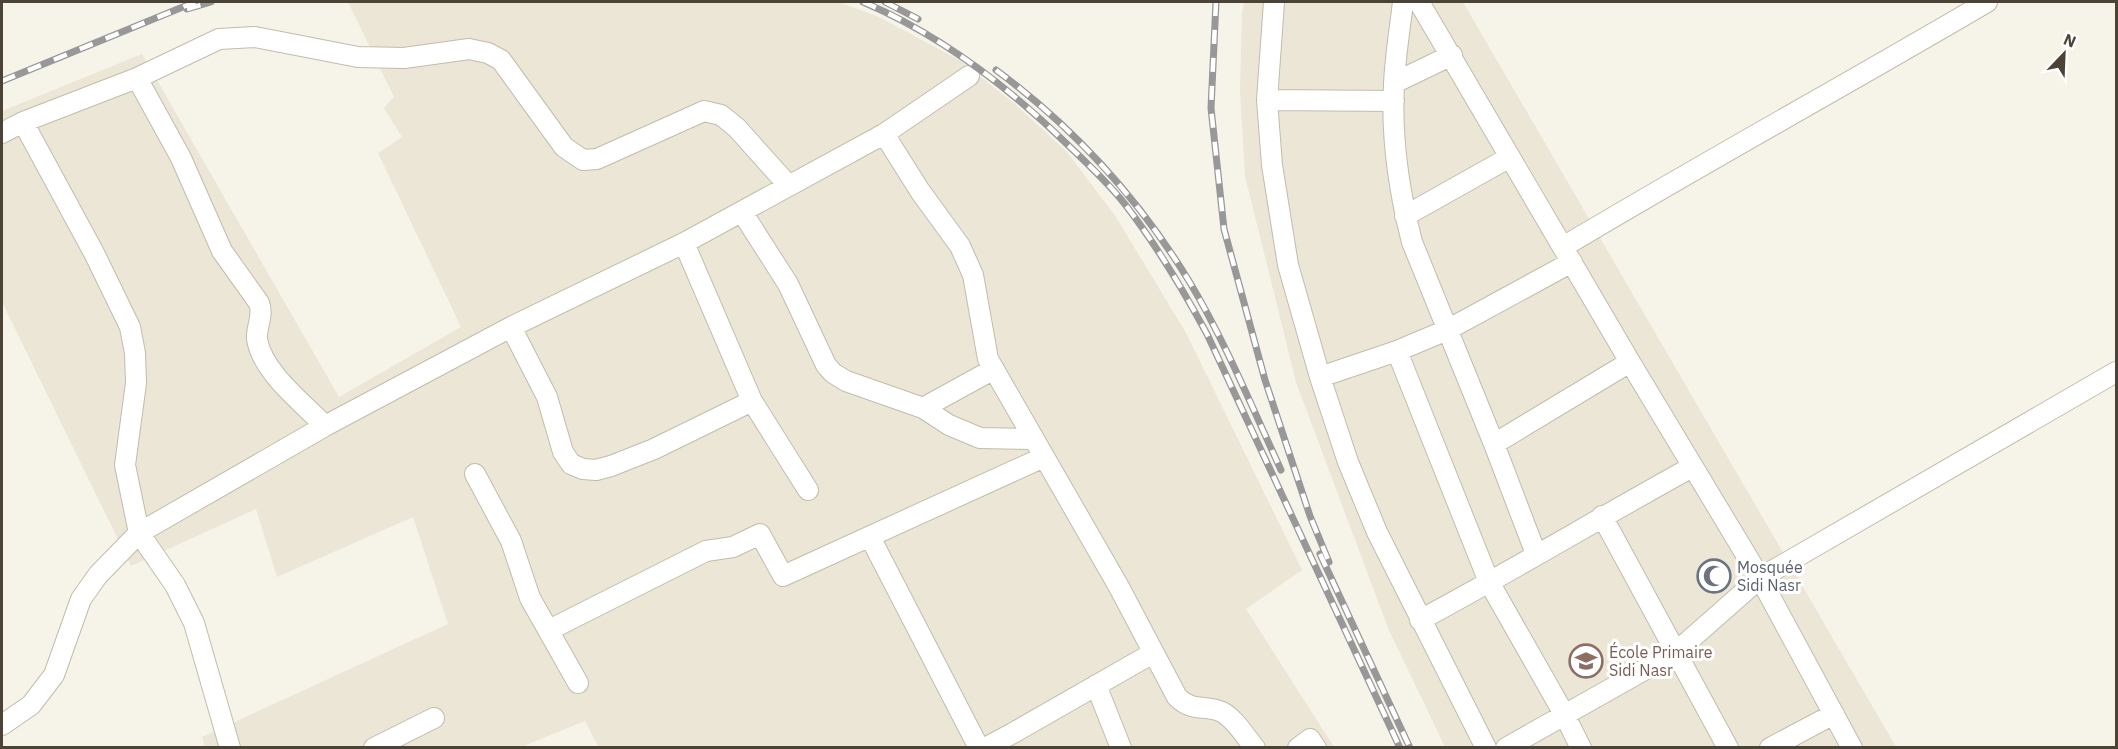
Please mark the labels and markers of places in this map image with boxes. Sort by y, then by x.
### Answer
place label: Mosquée Sidi Nasr [1737,557,1803,595]
mosque icon: Mosquée Sidi Nasr [1696,558,1732,594]
place label: École Primaire Sidi Nasr [1609,641,1713,680]
school or university icon: École Primaire Sidi Nasr [1568,643,1604,679]

